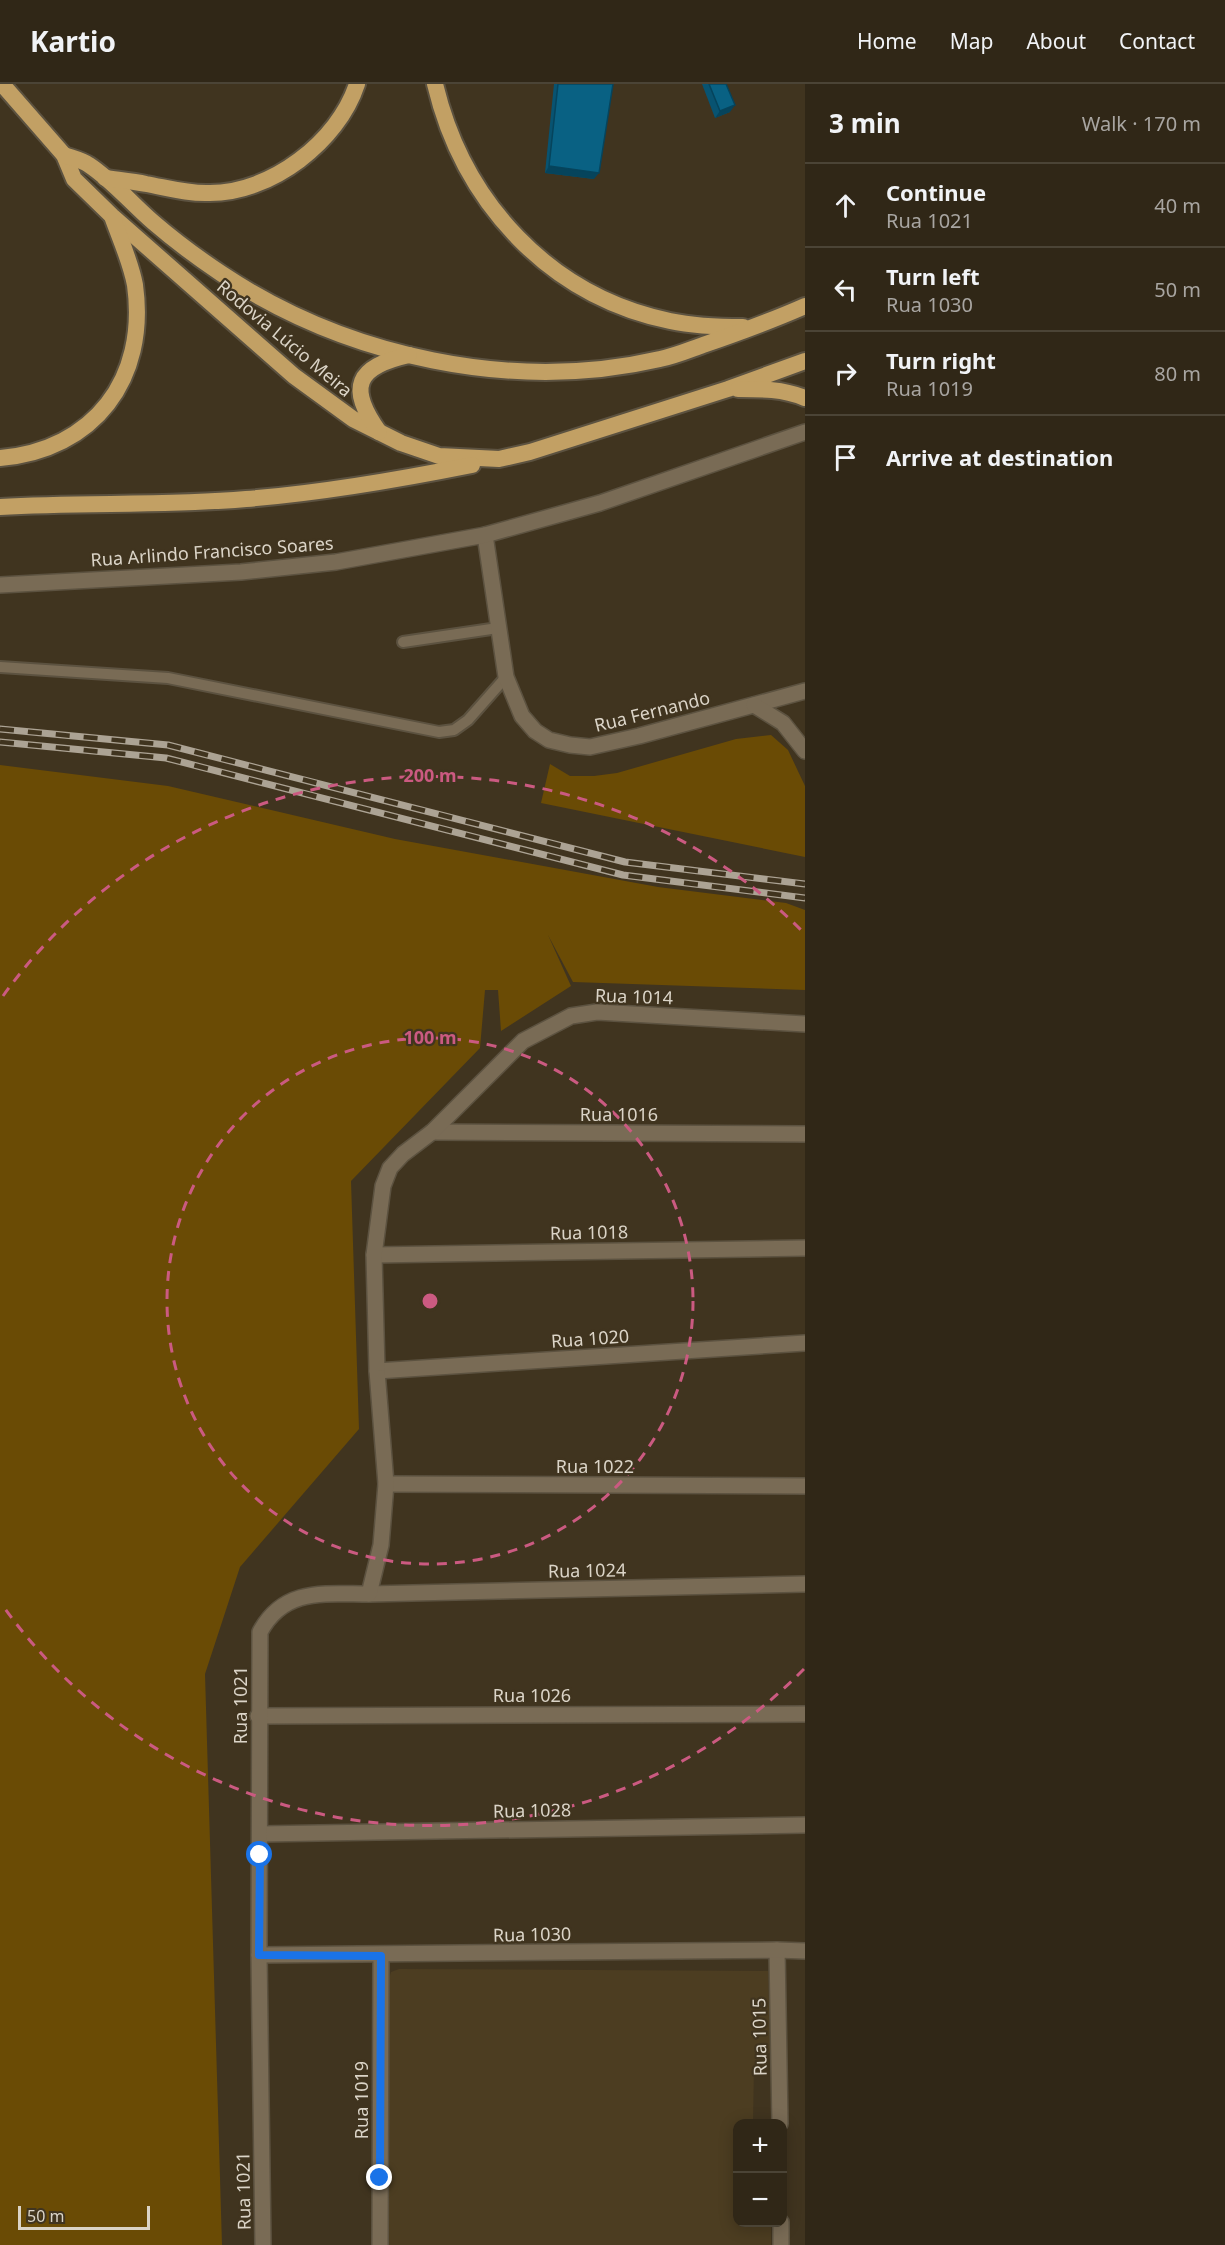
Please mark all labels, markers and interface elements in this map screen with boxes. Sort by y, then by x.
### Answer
text: Kartio [30,22,116,60]
text: Home [857,27,917,55]
text: Map [950,27,993,55]
text: About [1026,27,1086,55]
text: Contact [1119,27,1195,55]
text: 3 min [829,105,901,141]
text: Walk · 170 m [1082,110,1201,137]
text: Continue [886,177,986,207]
icon: ahead [829,189,862,222]
text: 40 m [1154,192,1201,219]
text: Rua 1021 [886,207,973,234]
text: Turn left [886,261,980,291]
icon: left [829,273,862,306]
street label: Rodovia Lúcio Meira [212,274,358,402]
text: 50 m [1154,276,1201,303]
text: Rua 1030 [886,291,973,318]
text: Turn right [886,345,996,375]
icon: right [829,357,862,390]
text: 80 m [1154,360,1201,387]
text: Rua 1019 [886,375,973,402]
icon: arrive [829,441,862,474]
text: Arrive at destination [886,442,1113,472]
street label: Rua Arlindo Francisco Soares [90,531,334,571]
street label: Rua Fernando [592,685,712,737]
text: 200 m [403,763,457,787]
street label: Rua 1014 [594,983,674,1009]
text: 100 m [403,1025,457,1049]
street label: Rua 1016 [580,1102,658,1126]
street label: Rua 1018 [550,1219,628,1245]
centre of rings [420,1291,440,1311]
street label: Rua 1020 [550,1323,630,1353]
street label: Rua 1022 [556,1454,634,1478]
street label: Rua 1024 [548,1557,626,1583]
street label: Rua 1021 [228,1666,252,1744]
street label: Rua 1026 [493,1683,571,1707]
street label: Rua 1028 [493,1797,571,1823]
route start [246,1841,272,1867]
street label: Rua 1030 [493,1921,571,1947]
street label: Rua 1015 [746,1998,772,2076]
street label: Rua 1019 [349,2061,373,2139]
map controls [733,2119,787,2227]
button: + [733,2119,787,2173]
street label: Rua 1021 [230,2152,256,2230]
route end [366,2164,392,2190]
button: − [733,2173,787,2227]
scale bar [18,2203,150,2230]
text: 50 m [27,2205,64,2227]

